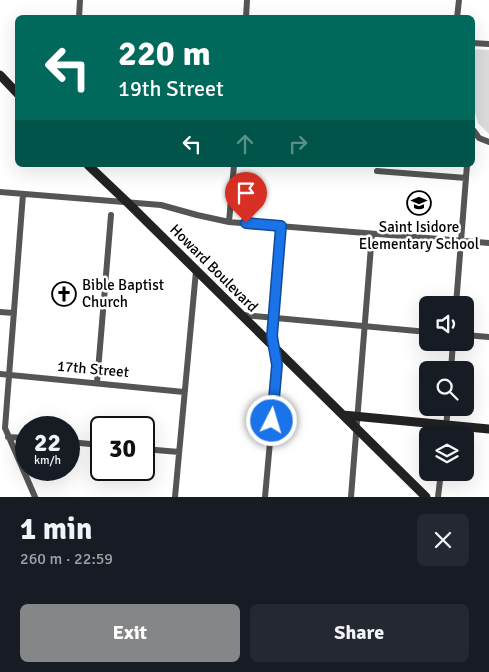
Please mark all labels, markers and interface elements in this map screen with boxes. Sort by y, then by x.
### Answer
text: 220 m [118,32,211,75]
icon: left [35,35,100,100]
text: 19th Street [118,75,224,102]
icon: left [178,130,206,158]
icon: ahead [231,130,259,158]
icon: right [284,130,312,158]
pin [225,172,267,223]
icon: arrive [232,179,260,207]
school or university icon: Saint Isidore Elementary School [406,190,432,216]
place label: Saint Isidore Elementary School [359,218,479,253]
street label: Howard Boulevard [166,220,262,316]
place label: Bible Baptist Church [82,276,164,311]
church icon: Bible Baptist Church [51,281,77,307]
map controls [419,296,474,481]
button: sound [419,296,474,351]
street label: 17th Street [56,357,130,381]
button: search [419,361,474,416]
position arrow [245,394,297,446]
speed limit sign: 30 [90,416,155,481]
button: layers [419,426,474,481]
text: 22 [34,427,61,458]
text: km/h [34,453,61,468]
text: 1 min [20,511,92,548]
button: close [417,514,469,566]
text: 260 m · 22:59 [20,549,113,569]
button: Exit [20,604,240,662]
button: Share [250,604,469,662]

